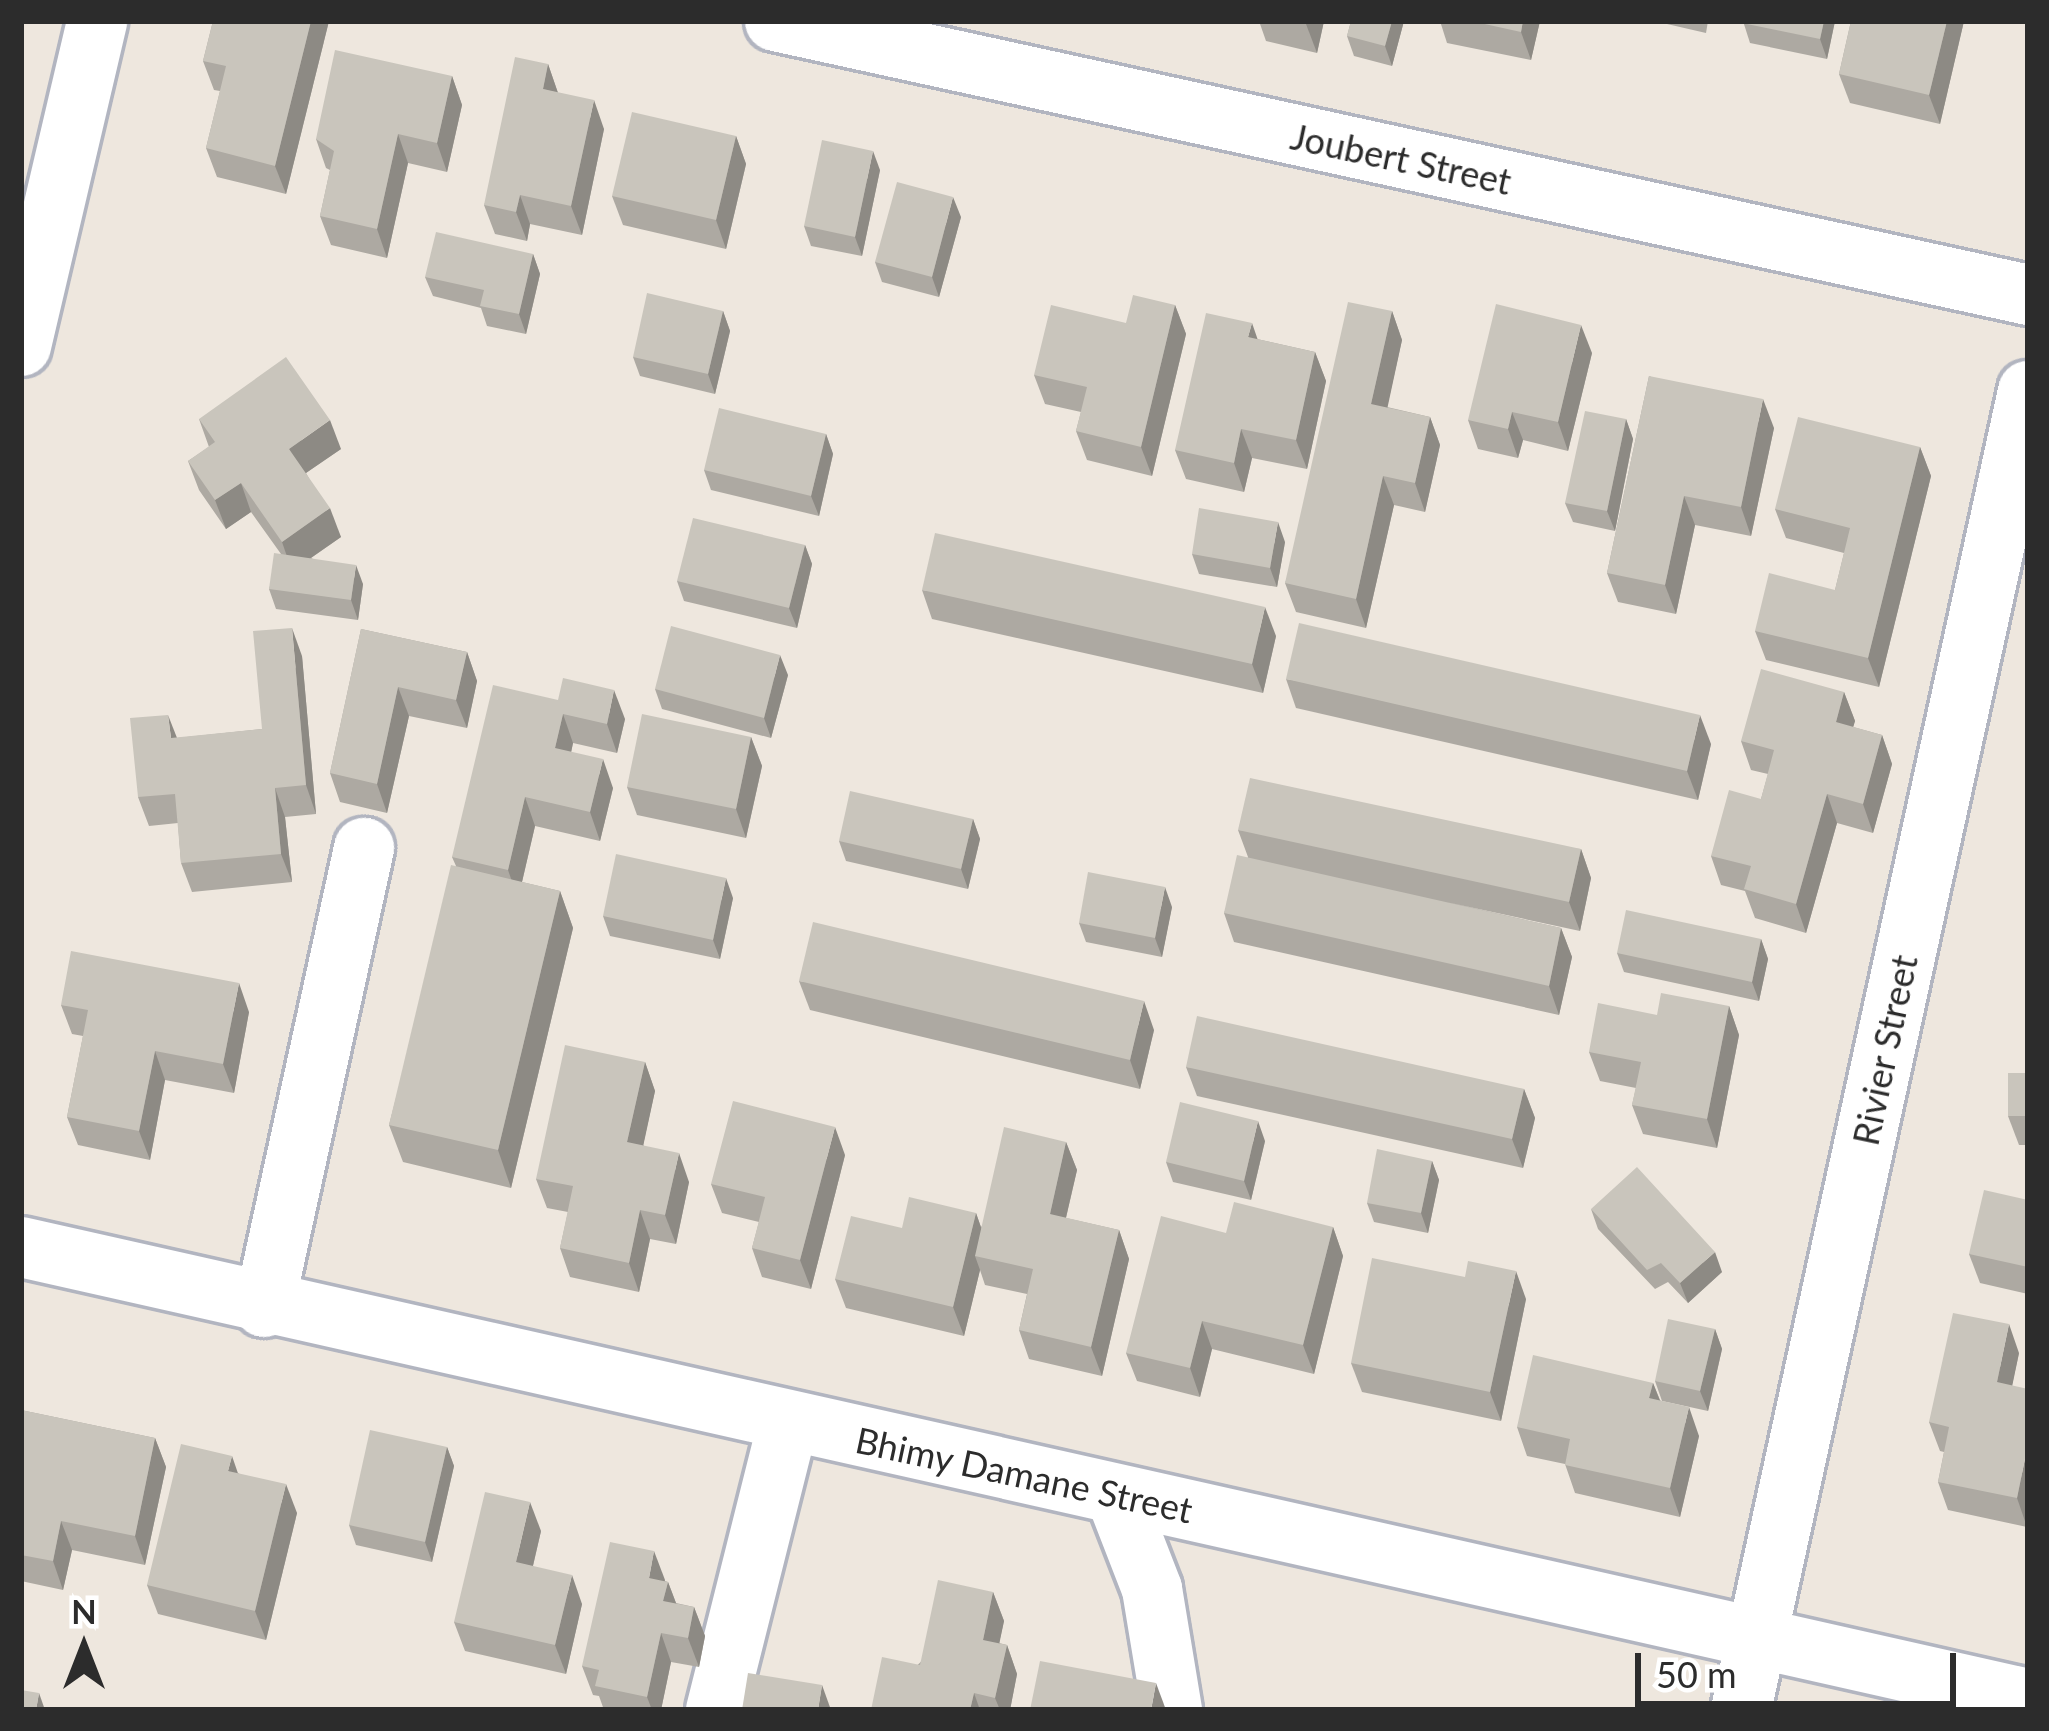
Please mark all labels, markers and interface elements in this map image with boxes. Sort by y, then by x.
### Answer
street label: Joubert Street [1287,115,1515,203]
street label: Rivier Street [1844,950,1926,1150]
street label: Bhimy Damane Street [851,1418,1197,1532]
north arrow [24,1587,144,1707]
text: N [71,1591,97,1631]
scale bar [1641,1629,1962,1703]
text: 50 m [1656,1652,1737,1696]

